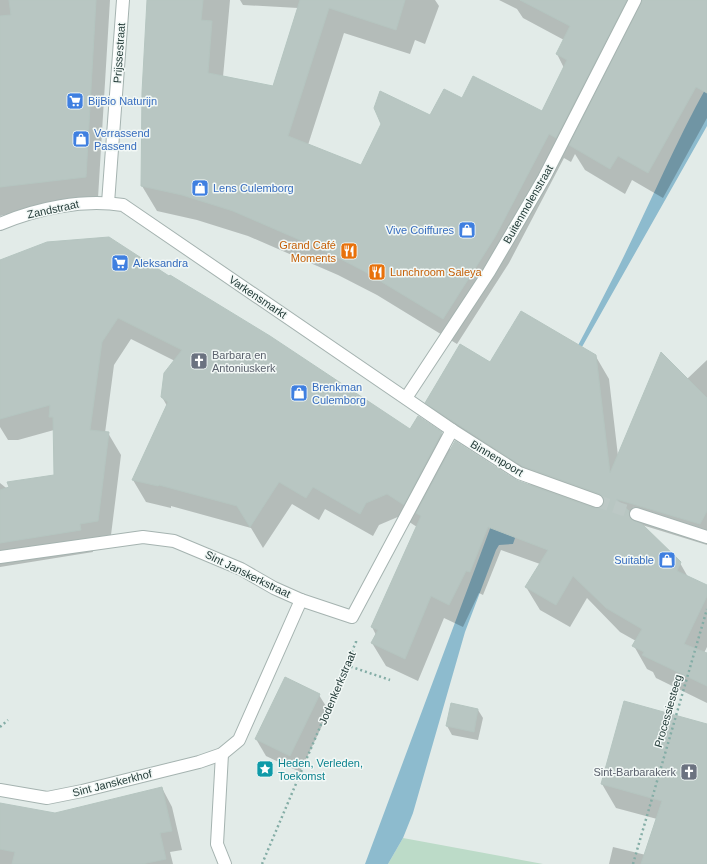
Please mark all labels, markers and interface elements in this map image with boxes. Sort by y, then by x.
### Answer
street label: Prijssestraat [111,22,127,84]
supermarket icon: BijBio Naturijn [65,91,85,111]
place label: BijBio Naturijn [88,95,157,107]
place label: Verrassend Passend [94,127,150,152]
shop icon: Verrassend Passend [71,129,91,149]
street label: Buitenmolenstraat [501,163,555,245]
shop icon: Lens Culemborg [190,178,210,198]
place label: Lens Culemborg [213,182,294,194]
street label: Zandstraat [26,198,80,220]
shop icon: Vive Coiffures [457,220,477,240]
place label: Vive Coiffures [386,224,454,236]
place label: Grand Café Moments [279,239,336,264]
restaurant icon: Grand Café Moments [339,241,359,261]
supermarket icon: Aleksandra [110,253,130,273]
place label: Aleksandra [133,257,189,269]
restaurant icon: Lunchroom Saleya [367,262,387,282]
place label: Lunchroom Saleya [390,266,483,278]
street label: Varkensmarkt [227,273,289,321]
place label: Barbara en Antoniuskerk [212,349,276,374]
church icon: Barbara en Antoniuskerk [189,351,209,371]
place label: Brenkman Culemborg [312,381,366,406]
shop icon: Brenkman Culemborg [289,383,309,403]
street label: Binnenpoort [468,438,526,478]
street label: Sint Janskerkstraat [203,548,293,600]
shop icon: Suitable [657,550,677,570]
place label: Suitable [614,554,654,566]
street label: Jodenkerkstraat [316,650,358,726]
street label: Processiesteeg [652,673,684,749]
place label: Heden, Verleden, Toekomst [278,757,363,782]
place icon: Heden, Verleden, Toekomst [255,759,275,779]
church icon: Sint-Barbarakerk [679,762,699,782]
place label: Sint-Barbarakerk [593,766,676,778]
street label: Sint Janskerkhof [71,767,154,799]

